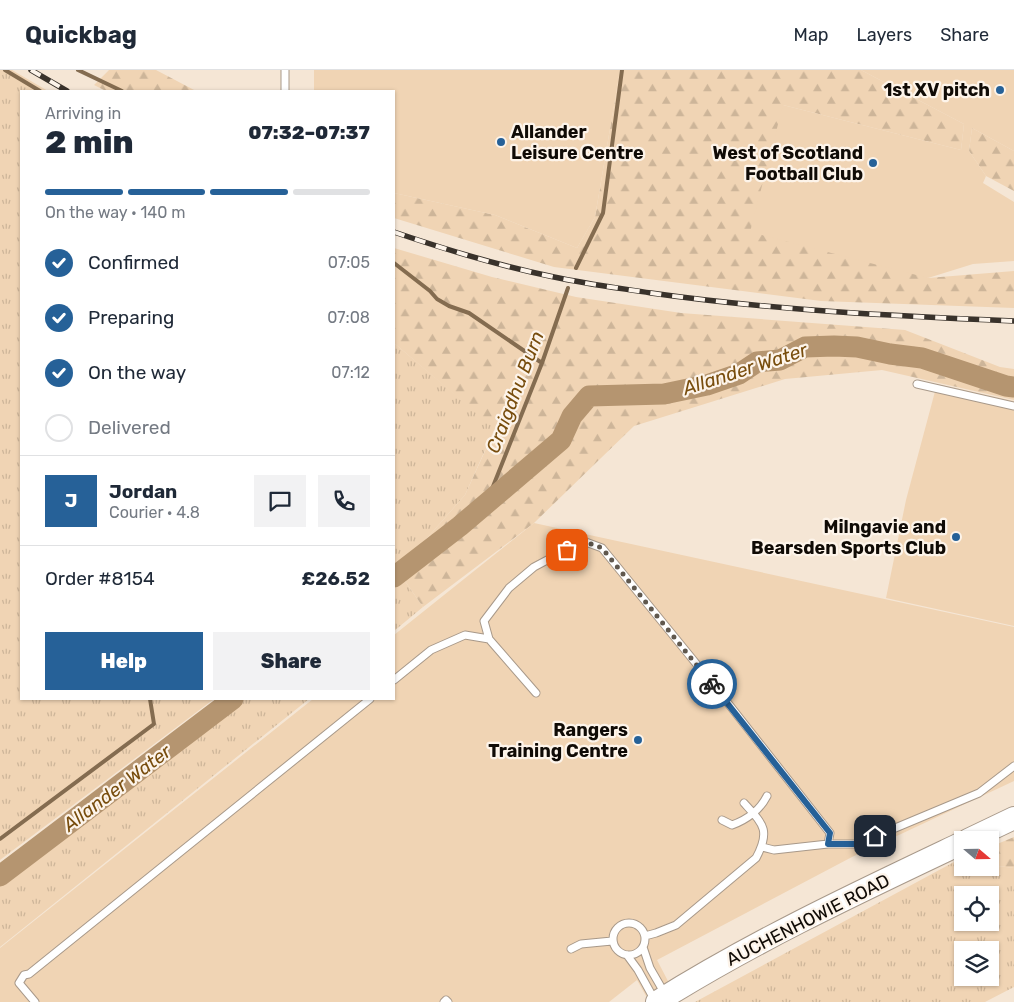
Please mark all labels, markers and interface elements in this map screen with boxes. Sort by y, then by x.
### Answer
text: Quickbag [25,21,137,49]
text: Map [794,24,829,46]
text: Layers [857,24,912,46]
text: Share [940,24,989,46]
place label: 1st XV pitch [883,79,990,101]
marker: 1st XV pitch [994,84,1006,96]
text: Arriving in [45,104,121,123]
text: 07:32–07:37 [248,121,370,144]
place label: Allander Leisure Centre [511,121,644,164]
text: 2 min [45,123,134,161]
marker: Allander Leisure Centre [495,136,507,148]
place label: West of Scotland Football Club [713,142,863,185]
marker: West of Scotland Football Club [867,157,879,169]
text: On the way · 140 m [45,203,185,222]
icon: check [45,249,73,277]
text: Confirmed [88,251,179,274]
text: 07:05 [328,253,370,272]
icon: check [45,304,73,332]
text: Preparing [88,306,174,329]
text: 07:08 [327,308,370,327]
water label: Craigdhu Burn [481,328,549,456]
water label: Allander Water [679,338,811,400]
icon: check [45,359,73,387]
text: On the way [88,361,186,384]
text: 07:12 [331,363,370,382]
text: Delivered [88,416,171,439]
button: chat [254,475,306,527]
button: phone [318,475,370,527]
text: Jordan [109,480,177,503]
text: J [65,489,77,512]
text: Courier · 4.8 [109,503,200,522]
place label: Milngavie and Bearsden Sports Club [751,516,946,559]
pin [546,529,588,571]
marker: Milngavie and Bearsden Sports Club [950,531,962,543]
icon: bag [553,536,581,564]
text: Order #8154 [45,567,155,590]
text: £26.52 [302,567,370,590]
button: Help [45,632,203,690]
button: Share [213,632,370,690]
courier [687,659,737,709]
icon: bike [698,670,726,698]
place label: Rangers Training Centre [488,719,628,762]
marker: Rangers Training Centre [632,734,644,746]
water label: Allander Water [58,739,176,837]
pin [854,815,896,857]
icon: home [861,822,889,850]
north arrow [954,831,999,876]
map controls [954,831,999,986]
street label: AUCHENHOWIE ROAD [723,869,893,971]
button: locate [954,886,999,931]
button: layers [954,941,999,986]

